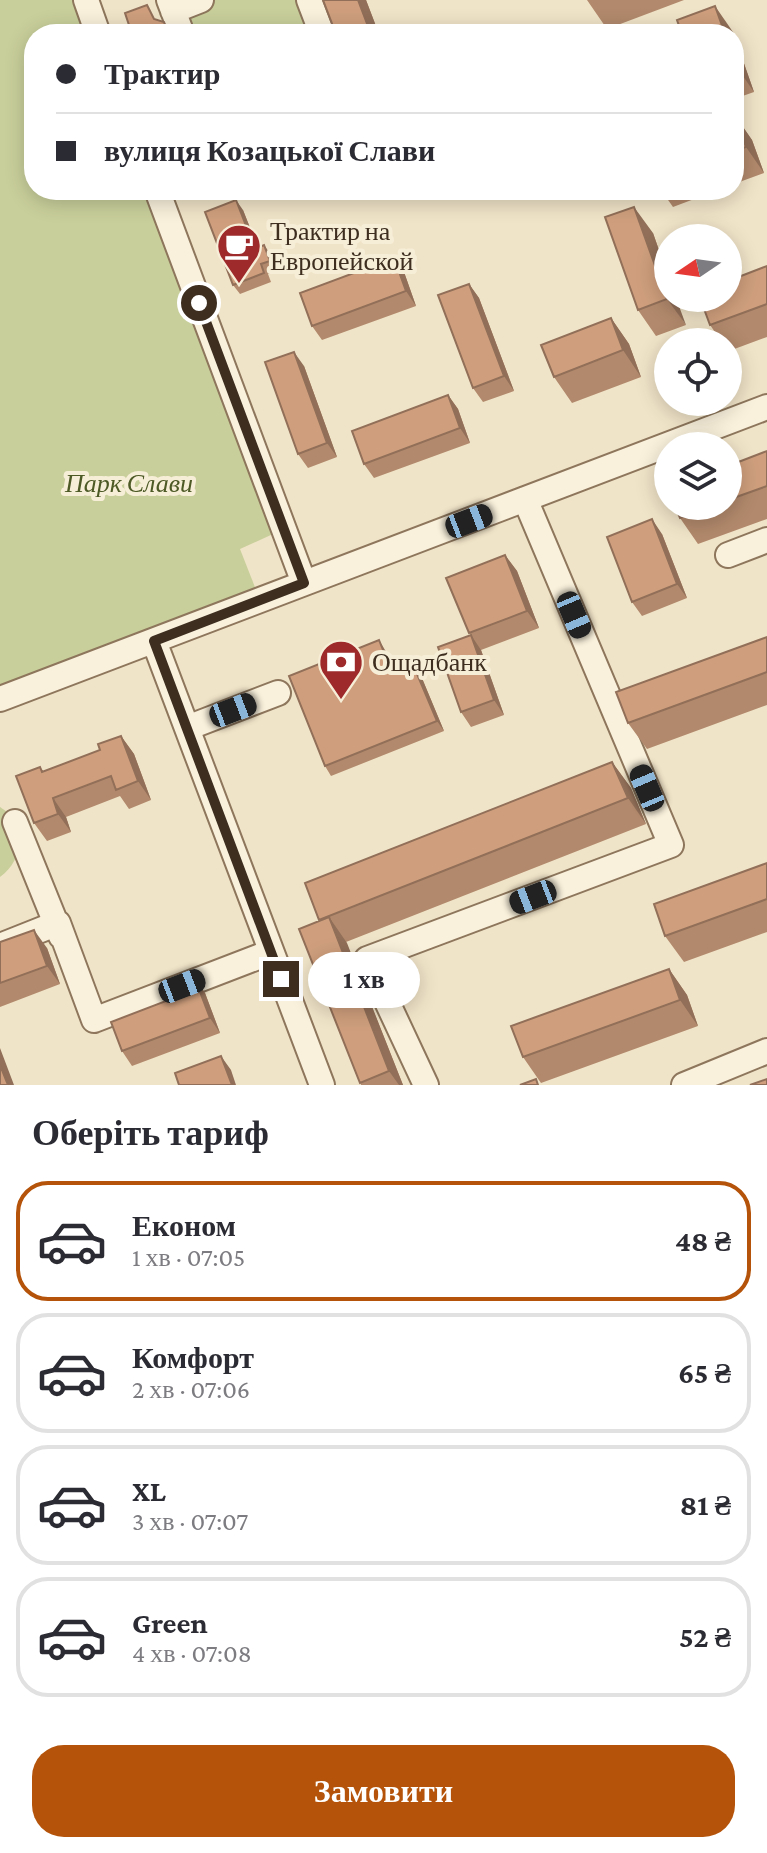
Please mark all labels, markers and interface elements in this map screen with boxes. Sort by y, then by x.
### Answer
text: Трактир [104,57,221,90]
text: вулиця Козацької Слави [104,134,435,167]
place label: Трактир на Европейской [270,217,413,276]
cafe icon: Трактир на Европейской [215,222,263,285]
north arrow [654,224,742,312]
map controls [654,224,742,520]
route start [181,285,217,321]
button: locate [654,328,742,416]
button: layers [654,432,742,520]
park label: Парк Слави [64,469,193,498]
car [442,501,496,541]
car [554,588,594,642]
bank icon: Ощадбанк [317,638,365,701]
place label: Ощадбанк [372,648,487,677]
car [206,690,260,730]
car [627,761,667,815]
car [506,877,560,917]
callout: 1 хв [309,951,421,1007]
route end [263,961,299,997]
text: 1 хв [343,965,385,994]
car [155,966,209,1006]
text: Оберіть тариф [32,1113,269,1153]
icon: car [36,1205,108,1277]
text: Економ [132,1209,236,1242]
text: 48 ₴ [675,1224,731,1257]
text: 1 хв · 07:05 [132,1243,245,1272]
icon: car [36,1337,108,1409]
text: Комфорт [132,1341,254,1374]
text: 65 ₴ [678,1356,731,1389]
text: 2 хв · 07:06 [132,1375,250,1404]
icon: car [36,1469,108,1541]
text: XL [132,1474,166,1507]
text: 81 ₴ [680,1488,731,1521]
text: 3 хв · 07:07 [132,1507,248,1536]
icon: car [36,1601,108,1673]
text: Green [132,1606,208,1639]
text: 52 ₴ [679,1620,731,1653]
text: 4 хв · 07:08 [132,1639,252,1668]
button: Замовити [32,1745,735,1837]

